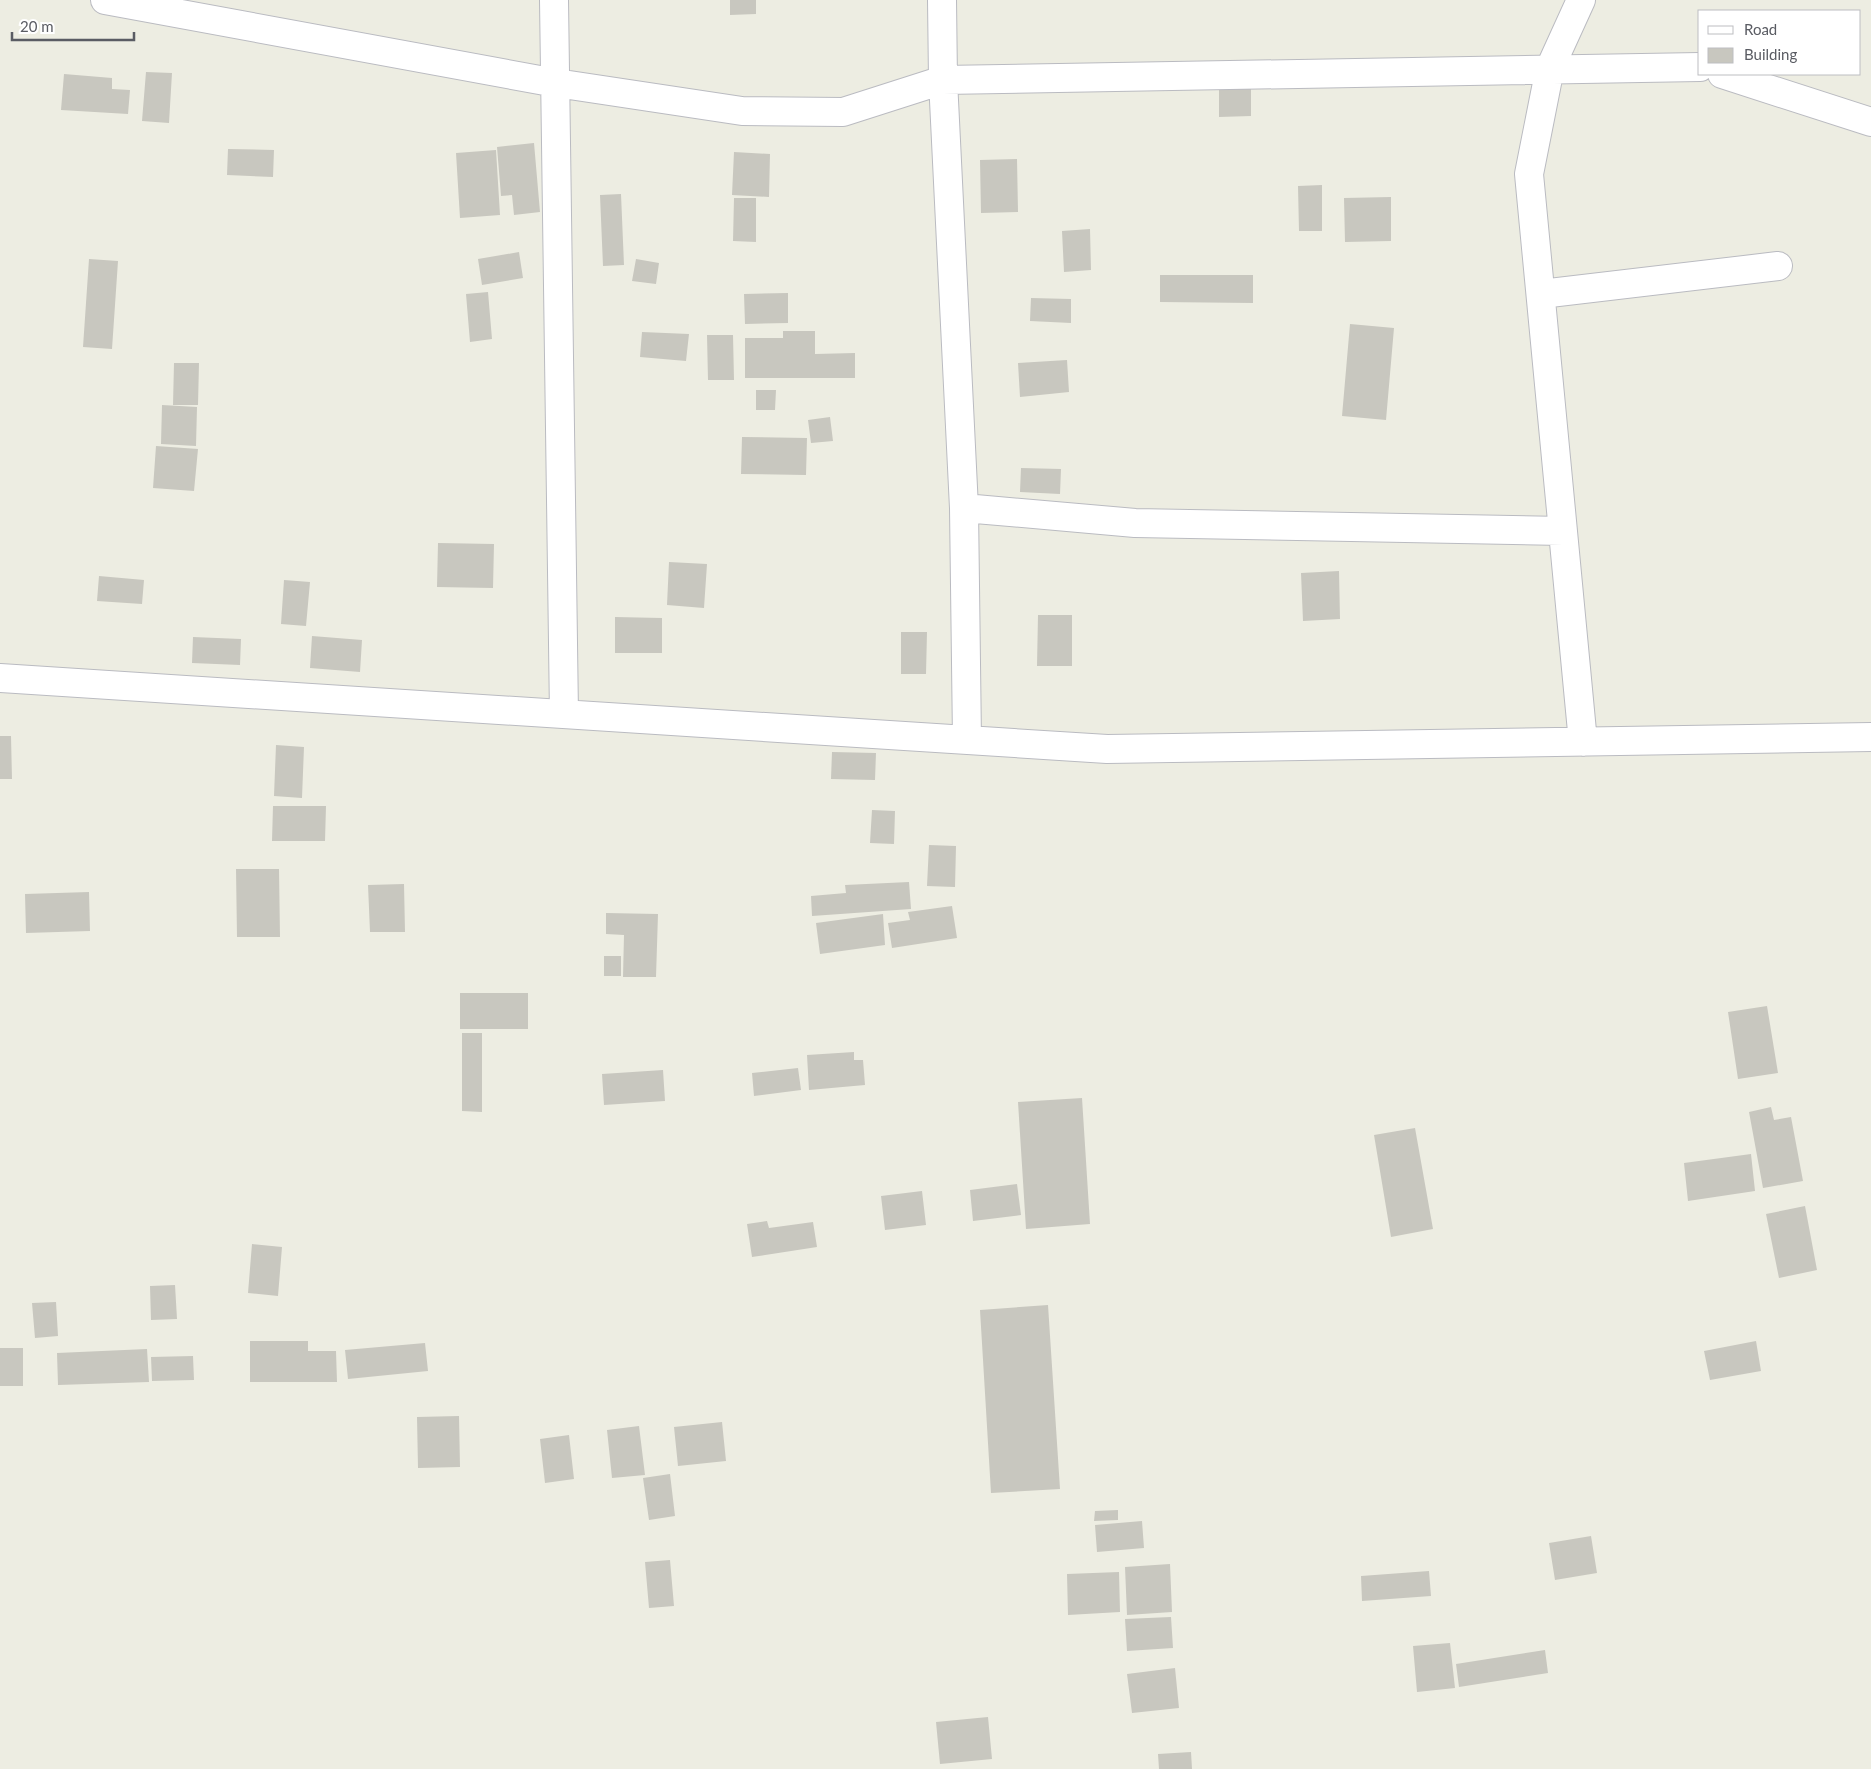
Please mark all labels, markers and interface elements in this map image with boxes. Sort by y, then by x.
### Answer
scale bar [12,10,135,42]
legend [1698,10,1861,75]
text: 20 m [20,17,54,35]
text: Road [1744,20,1777,38]
text: Building [1744,45,1797,63]

